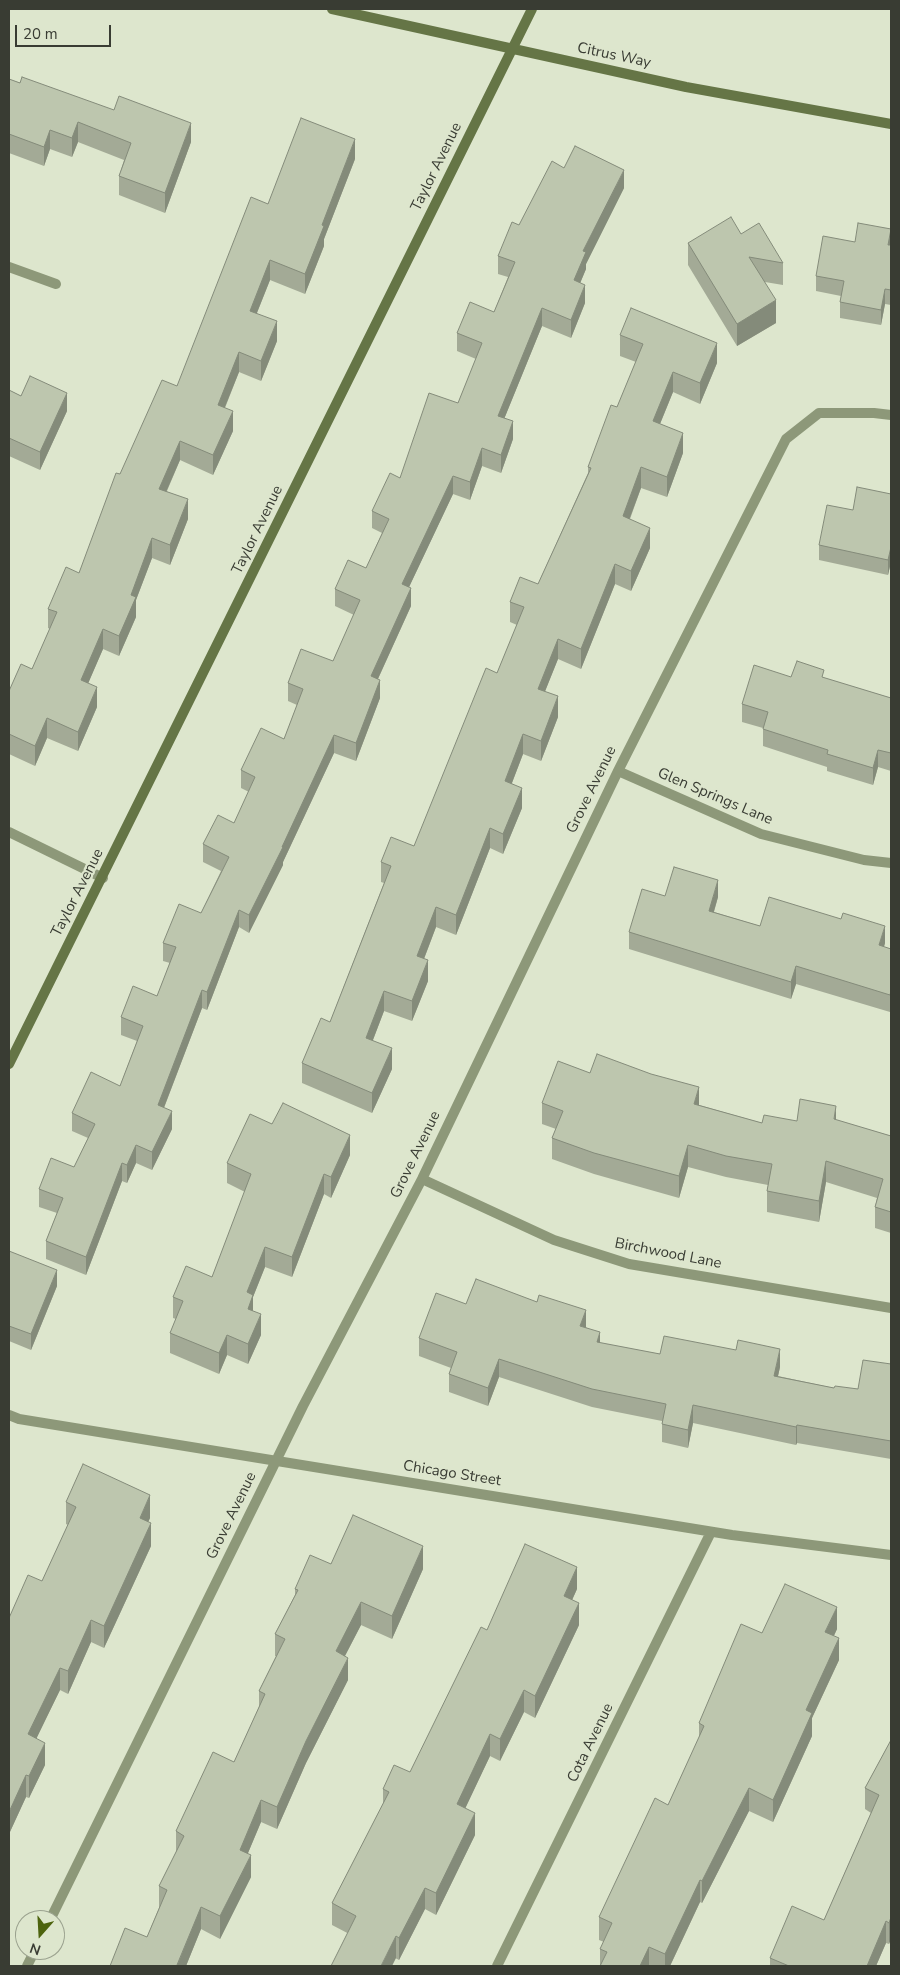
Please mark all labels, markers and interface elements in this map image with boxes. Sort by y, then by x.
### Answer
scale bar [18,15,114,47]
text: 20 m [23,24,58,44]
street label: Citrus Way [575,39,653,73]
street label: Taylor Avenue [408,120,466,214]
street label: Taylor Avenue [229,483,287,577]
street label: Grove Avenue [563,743,621,837]
street label: Glen Springs Lane [655,765,775,829]
street label: Taylor Avenue [48,846,108,940]
street label: Grove Avenue [387,1108,445,1202]
street label: Birchwood Lane [613,1235,723,1273]
street label: Chicago Street [402,1457,502,1491]
street label: Grove Avenue [203,1469,261,1563]
street label: Cota Avenue [564,1700,618,1786]
north arrow [15,1910,65,1960]
text: N [27,1938,43,1959]

